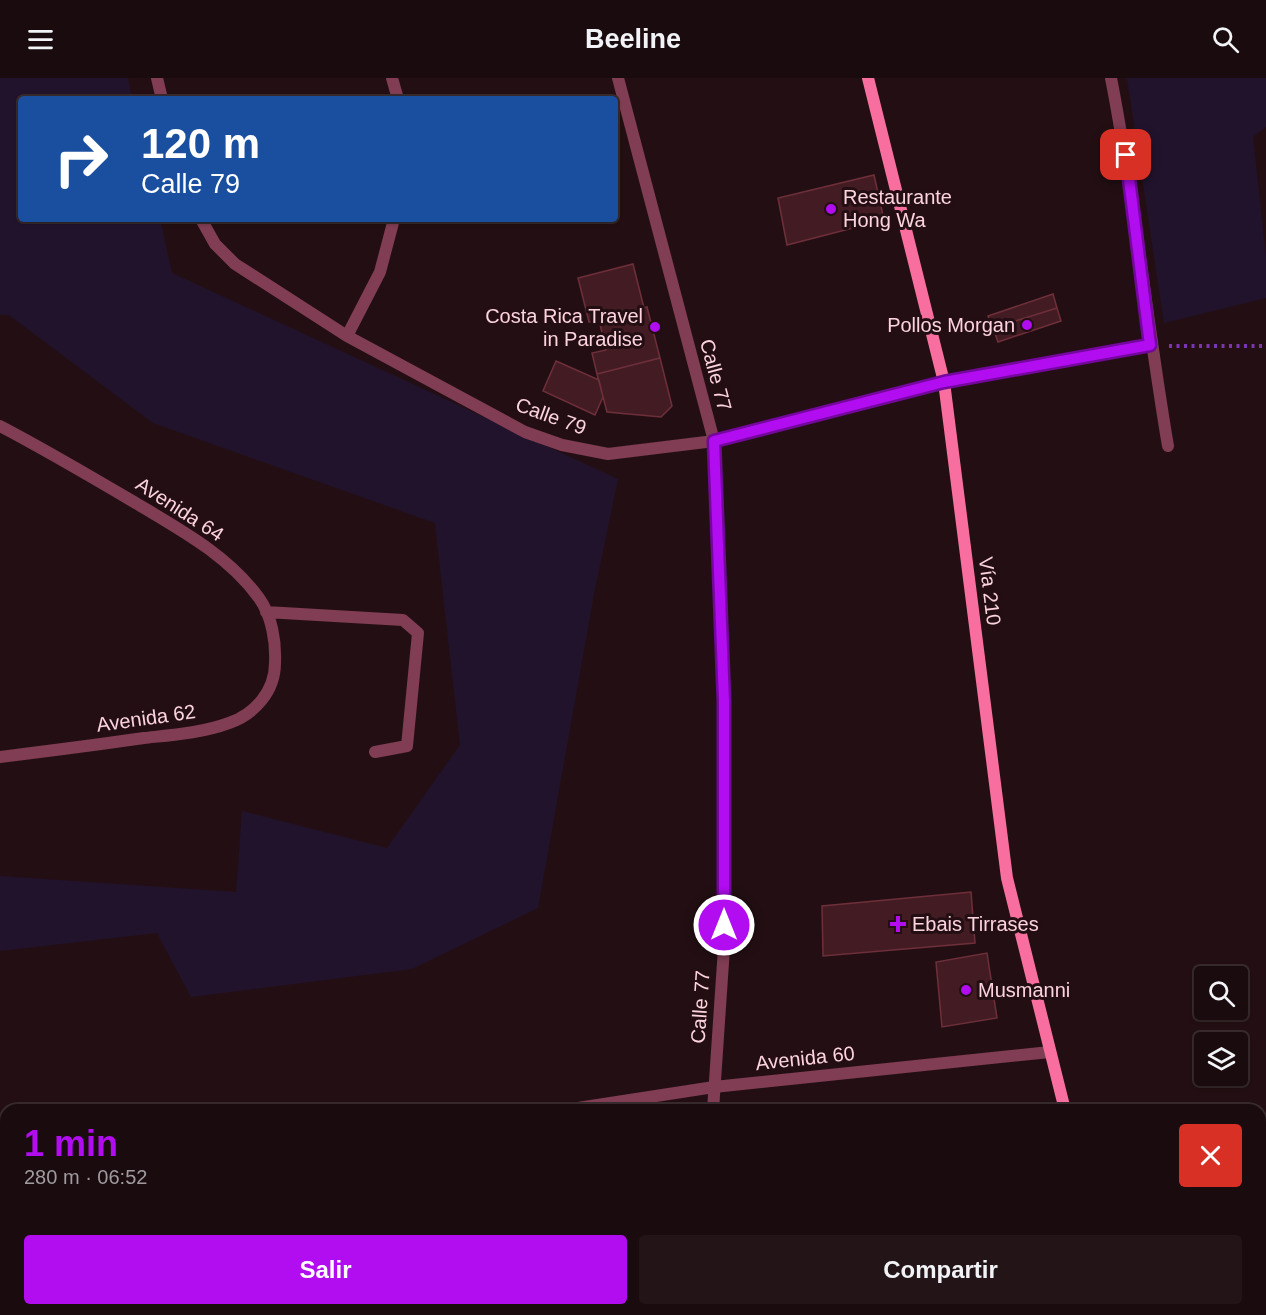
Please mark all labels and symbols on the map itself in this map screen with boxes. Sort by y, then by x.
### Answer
pin [1100,129,1151,180]
place label: Restaurante Hong Wa [843,186,952,231]
marker: Restaurante Hong Wa [824,202,838,216]
place label: Costa Rica Travel in Paradise [485,305,643,350]
place label: Pollos Morgan [887,314,1015,336]
marker: Pollos Morgan [1020,318,1034,332]
marker: Costa Rica Travel in Paradise [648,320,662,334]
street label: Calle 77 [696,337,736,413]
street label: Calle 79 [513,393,589,439]
street label: Avenida 64 [132,473,228,545]
street label: Vía 210 [975,555,1005,627]
street label: Avenida 62 [95,700,197,736]
position arrow [692,893,756,957]
place label: Ebais Tirrases [912,913,1039,935]
marker: Ebais Tirrases [889,915,907,933]
street label: Calle 77 [686,970,714,1044]
place label: Musmanni [978,979,1070,1001]
marker: Musmanni [959,983,973,997]
street label: Avenida 60 [754,1042,856,1074]

